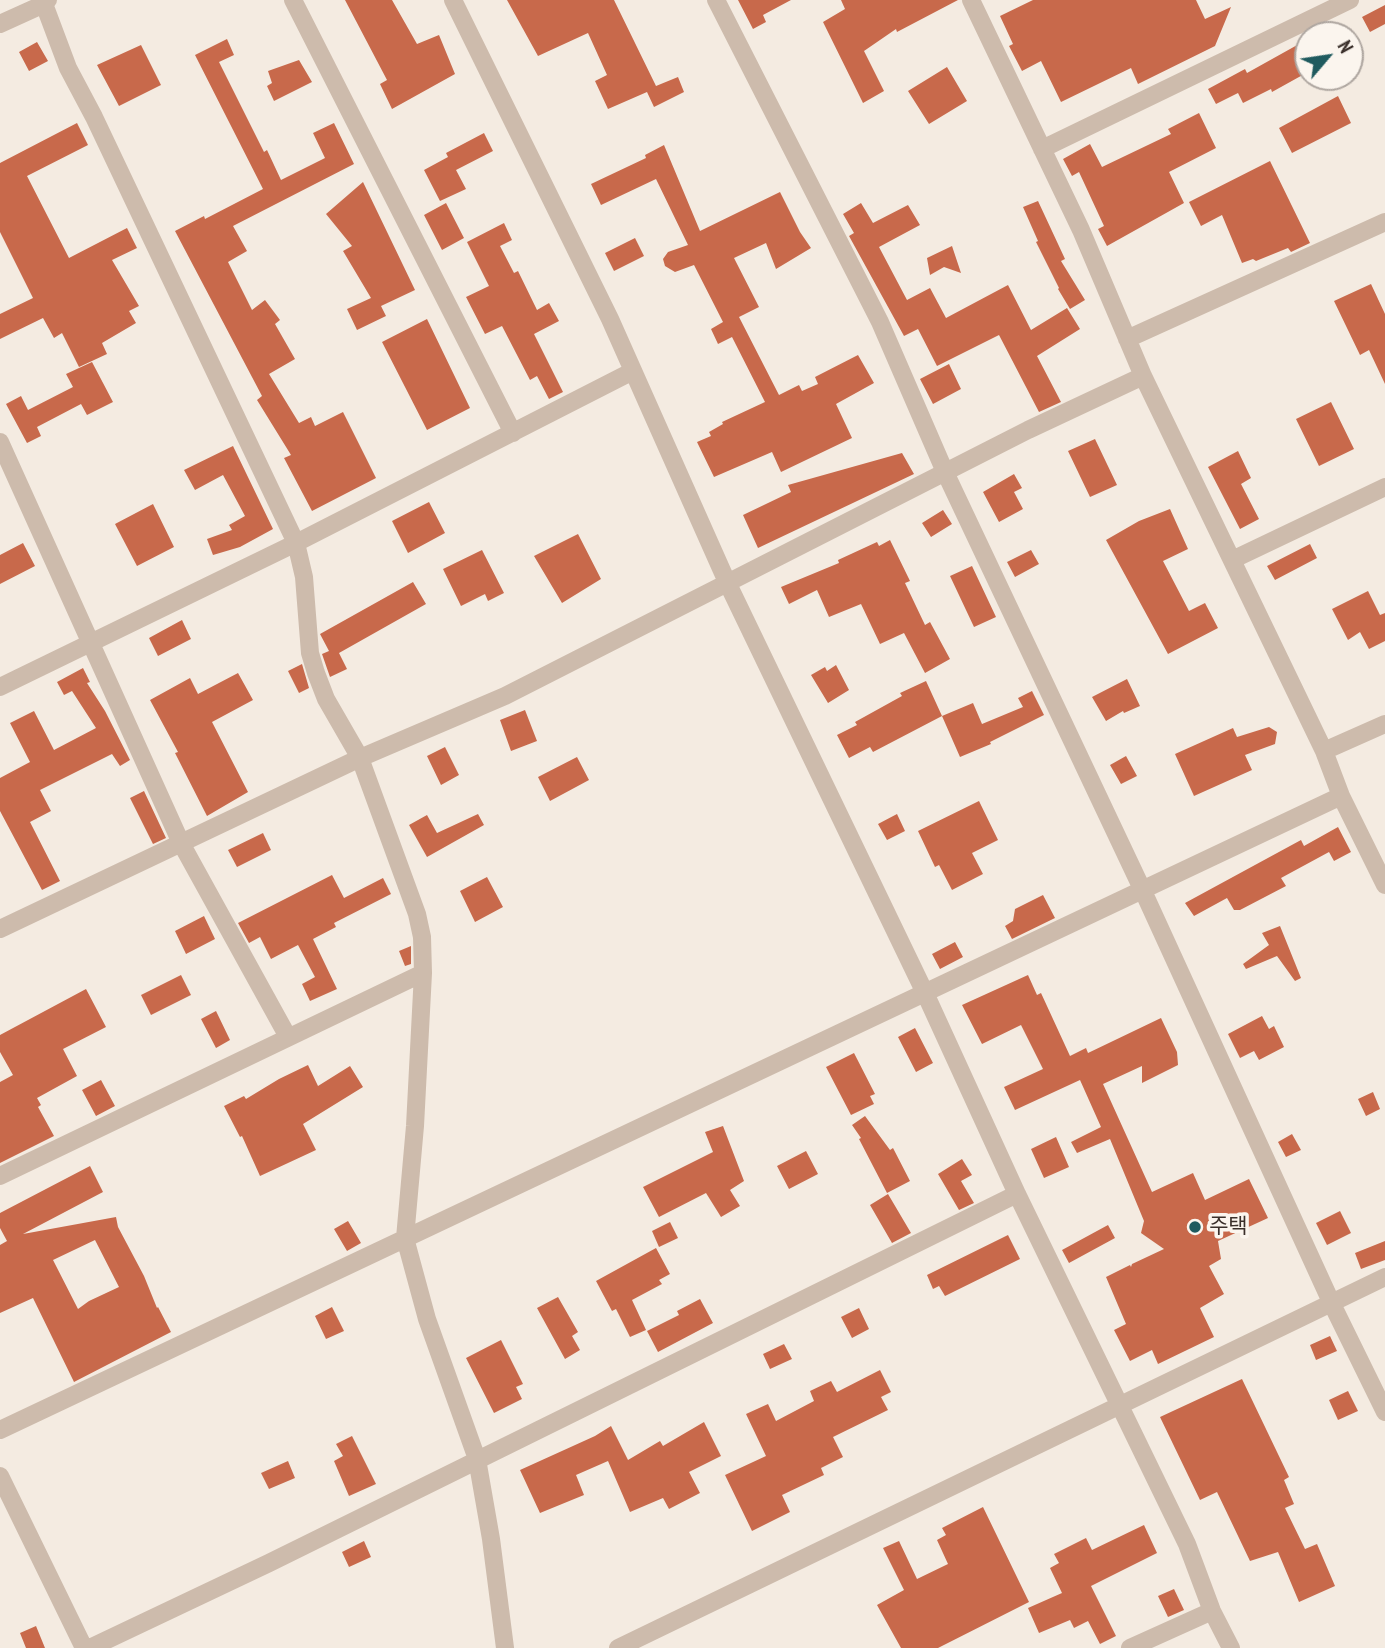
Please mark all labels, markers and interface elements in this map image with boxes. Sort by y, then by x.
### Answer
north arrow [1294,21,1364,91]
text: N [1333,36,1359,57]
place label: 주택 [1209,1214,1248,1240]
marker: 주택 [1187,1219,1203,1235]

